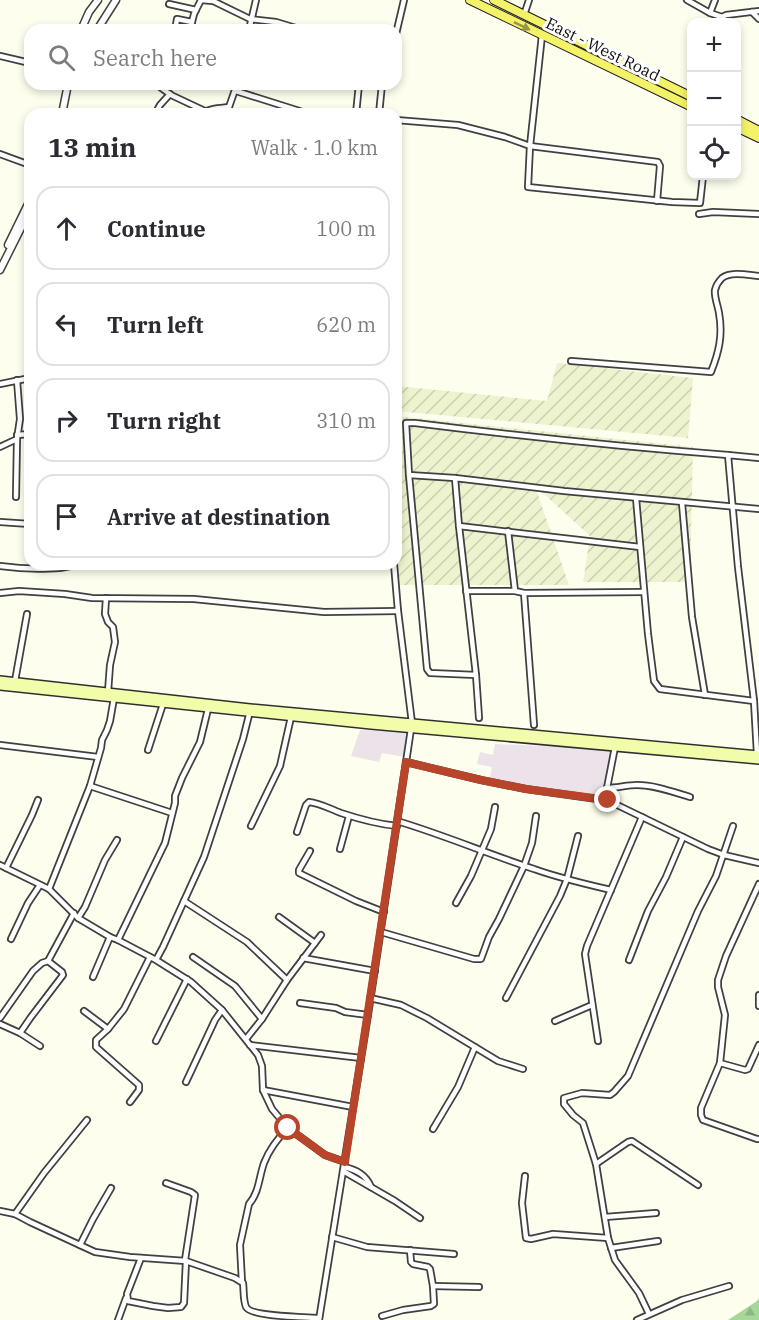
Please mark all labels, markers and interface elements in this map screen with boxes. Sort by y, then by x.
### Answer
street label: East - West Road [543,13,664,85]
map controls [687,18,741,180]
button: + [687,18,741,72]
one-way arrow [514,21,531,30]
search box [24,24,402,90]
icon: search [45,41,78,74]
text: Search here [93,43,217,72]
button: − [687,72,741,126]
button: locate [687,126,741,180]
text: 13 min [48,130,136,164]
text: Walk · 1.0 km [251,134,378,161]
icon: ahead [50,212,83,245]
text: Continue [107,214,206,243]
text: 100 m [316,215,376,242]
icon: left [50,308,83,341]
text: Turn left [107,310,203,339]
text: 620 m [316,311,376,338]
icon: right [50,404,83,437]
text: Turn right [107,406,221,435]
text: 310 m [316,407,376,434]
icon: arrive [50,500,83,533]
text: Arrive at destination [107,502,330,531]
route end [594,786,620,812]
route start [274,1114,300,1140]

